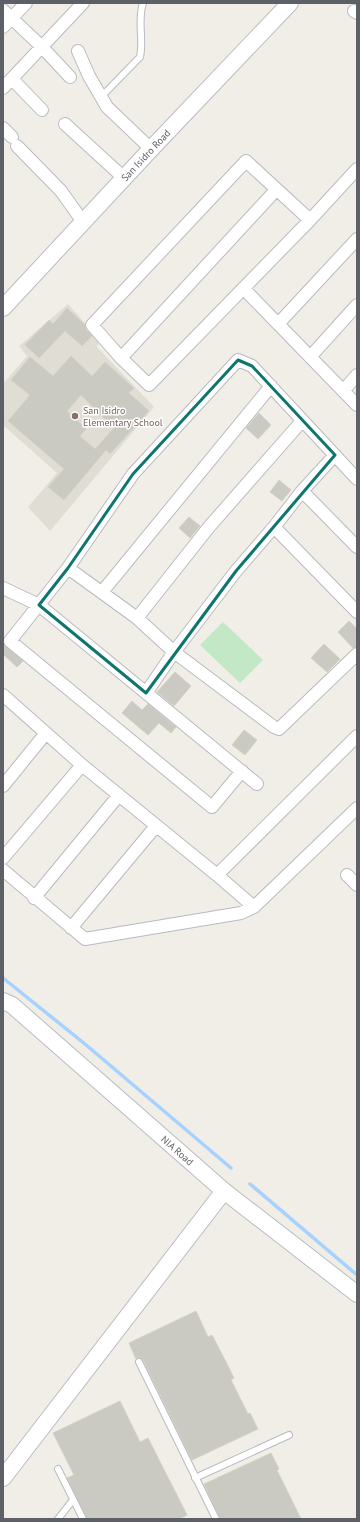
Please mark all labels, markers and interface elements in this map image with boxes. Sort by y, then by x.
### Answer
street label: San Isidro Road [118,126,173,184]
place label: San Isidro Elementary School [83,404,163,429]
marker: San Isidro Elementary School [70,411,80,421]
street label: NIA Road [159,1132,196,1168]

